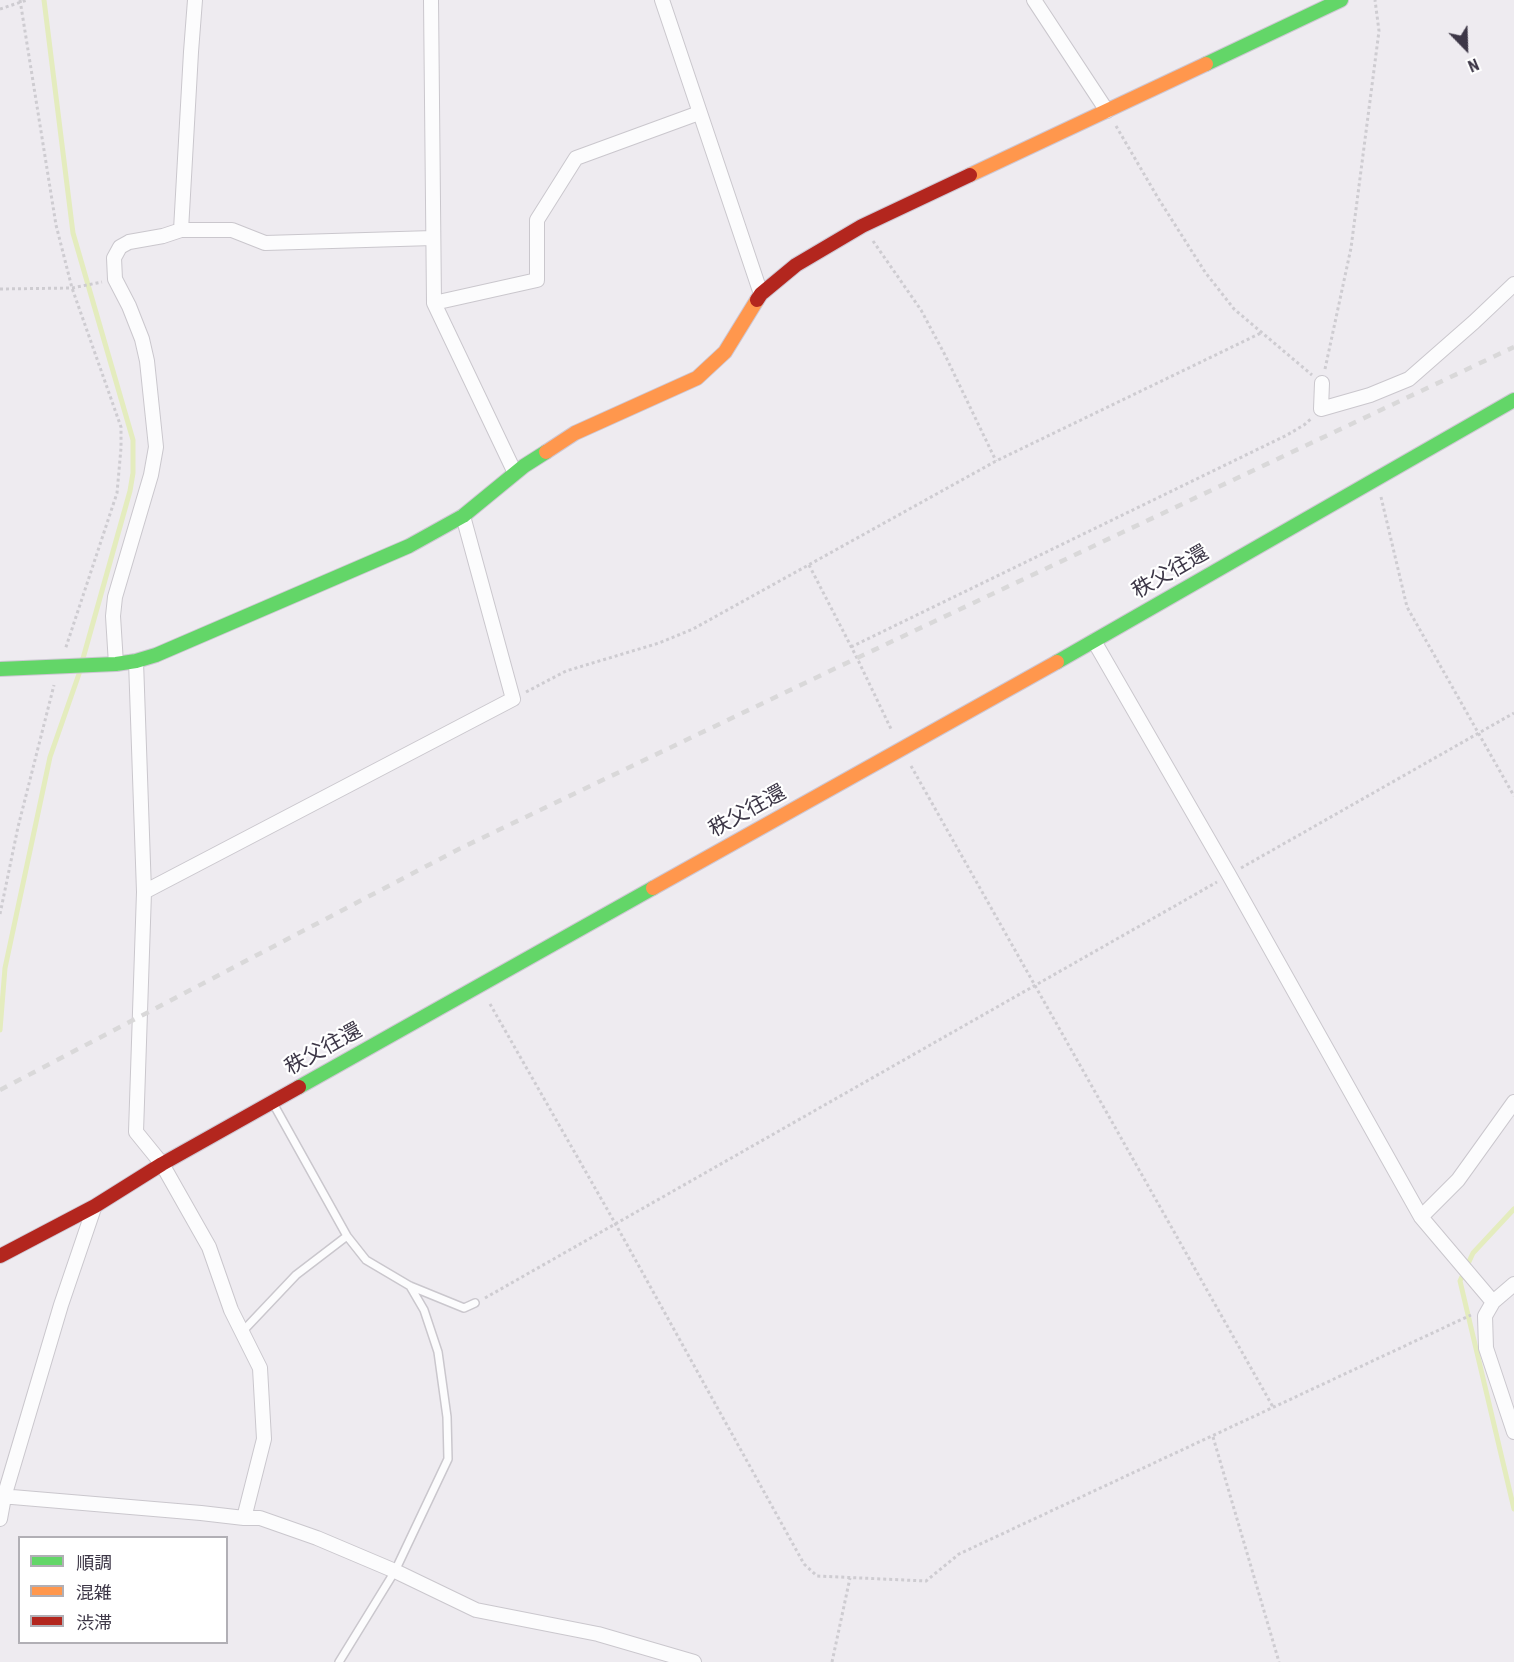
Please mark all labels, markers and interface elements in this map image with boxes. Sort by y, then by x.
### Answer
north arrow [1436,18,1496,78]
text: N [1465,54,1481,76]
street label: 秩父往還 [1128,541,1214,605]
street label: 秩父往還 [705,781,791,843]
street label: 秩父往還 [281,1019,367,1081]
legend [18,1536,228,1644]
text: 順調 [76,1552,112,1573]
text: 混雑 [76,1582,112,1603]
text: 渋滞 [76,1612,112,1633]

